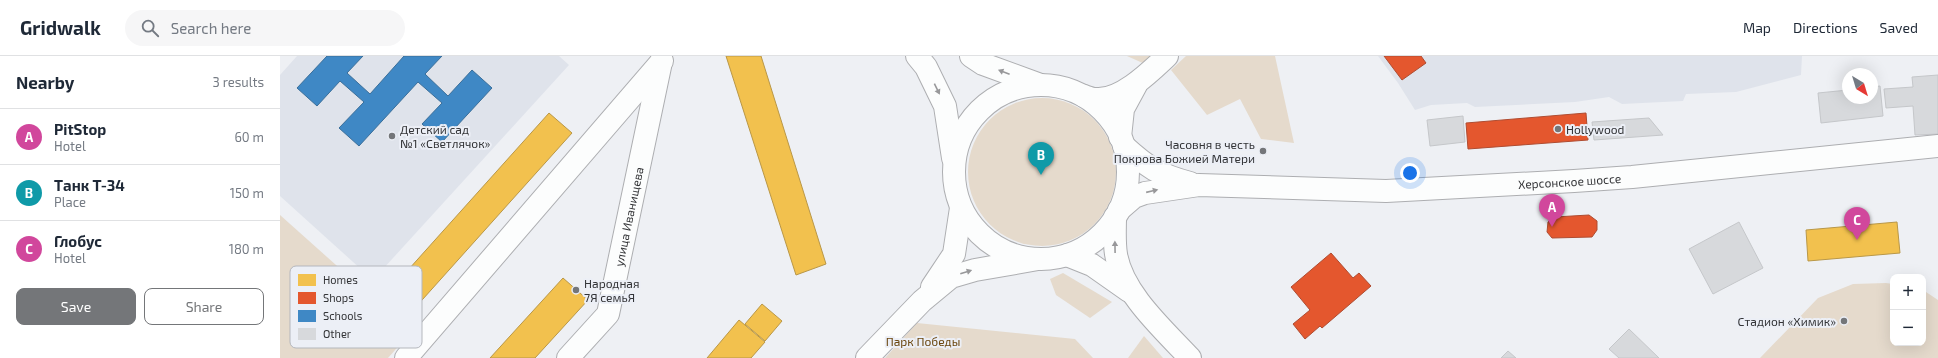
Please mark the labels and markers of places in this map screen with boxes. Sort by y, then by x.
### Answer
place label: Детский сад №1 «Светлячок» [400,122,491,150]
place label: Hollywood [1566,122,1624,136]
marker: Hollywood [1553,124,1563,134]
marker: Детский сад №1 «Светлячок» [387,131,397,141]
place label: Часовня в честь Покрова Божией Матери [1114,137,1255,165]
pin: B [1028,142,1054,175]
marker: Часовня в честь Покрова Божией Матери [1258,146,1268,156]
pin: A [1539,194,1565,227]
pin: C [1844,207,1870,240]
place label: Народная 7Я семьЯ [584,276,640,304]
marker: Народная 7Я семьЯ [571,285,581,295]
place label: Стадион «Химик» [1738,314,1836,328]
marker: Стадион «Химик» [1839,316,1849,326]

